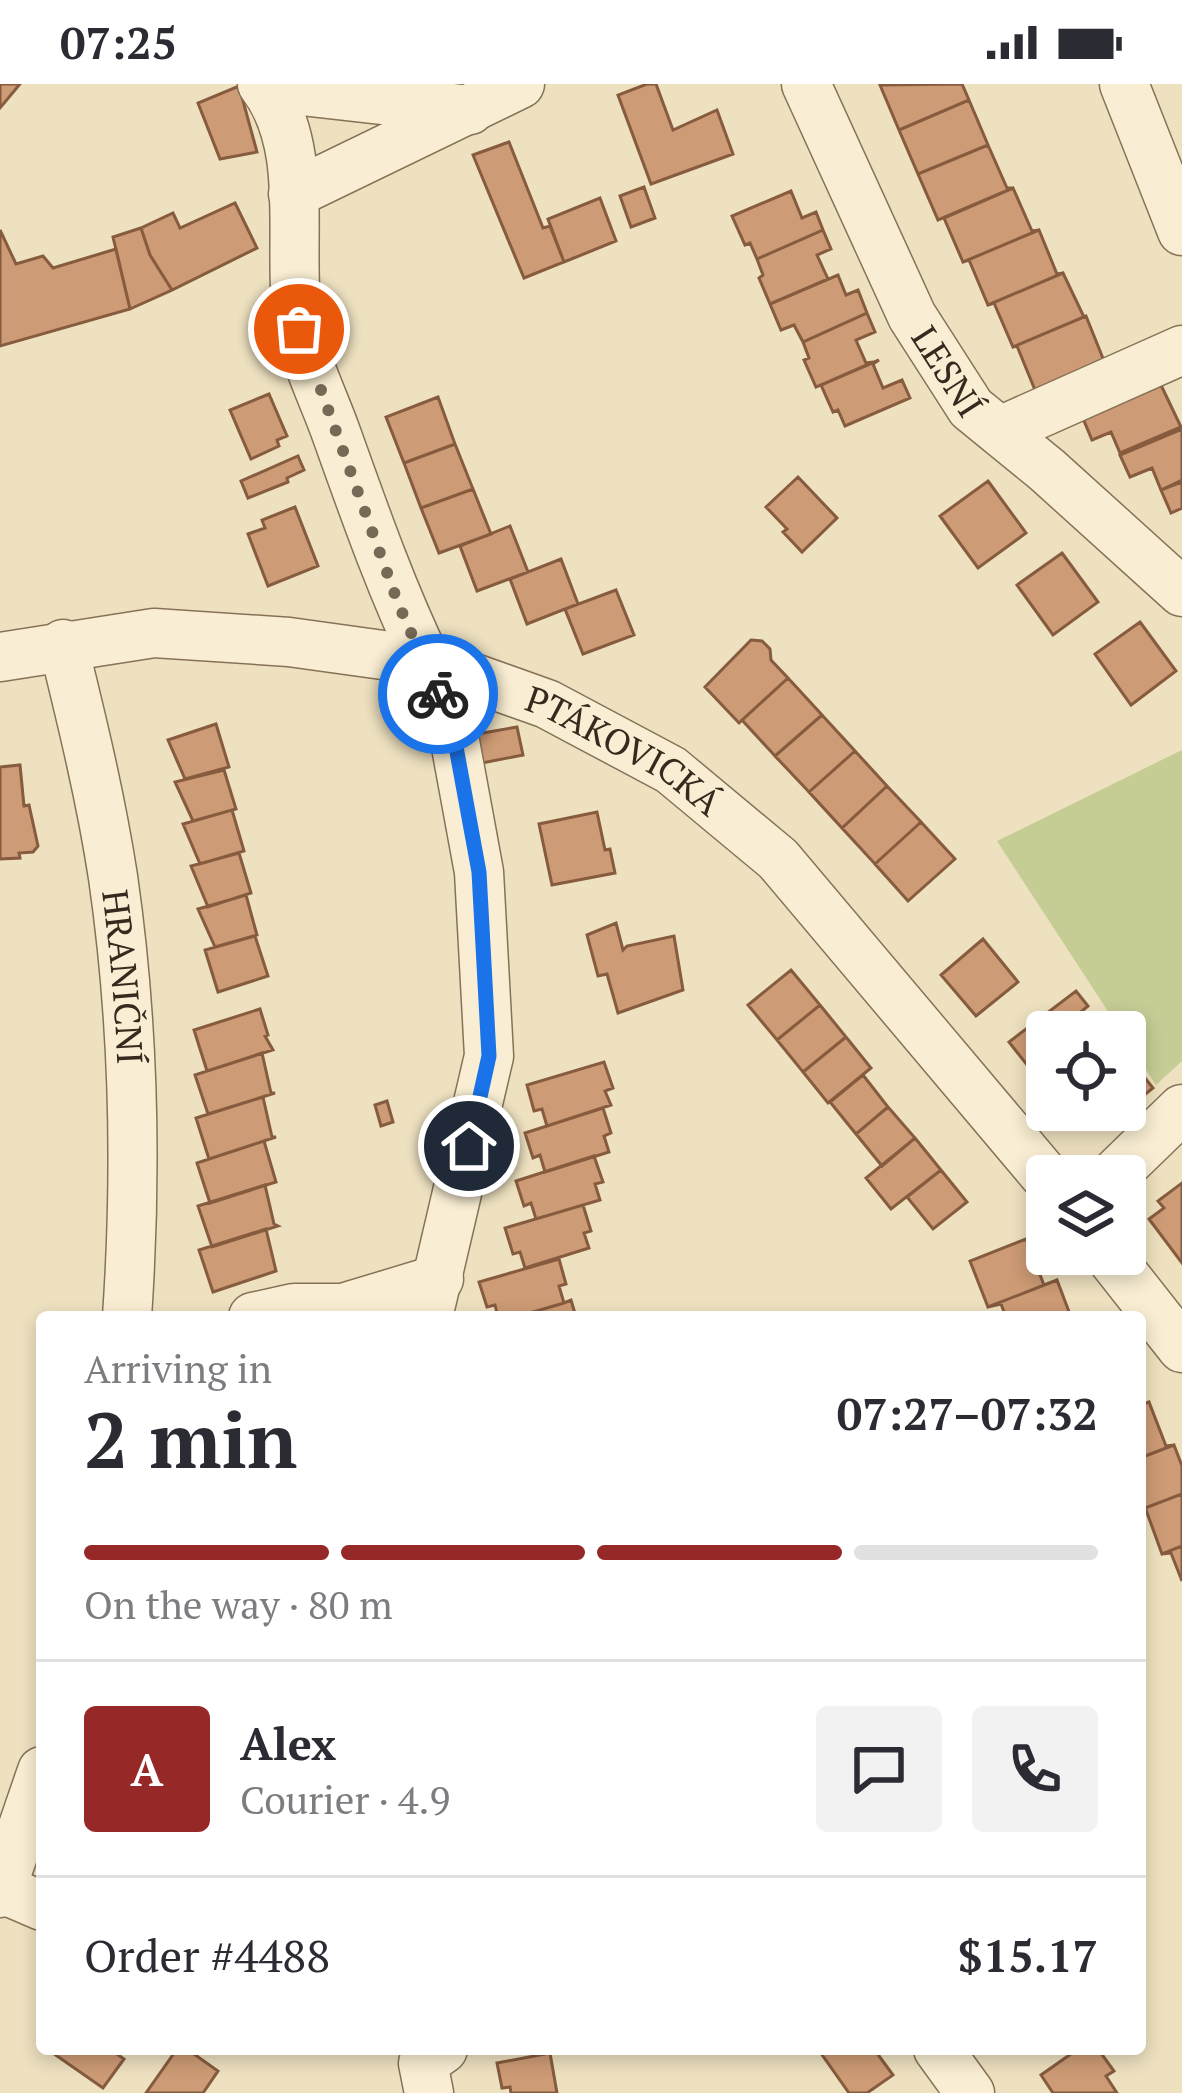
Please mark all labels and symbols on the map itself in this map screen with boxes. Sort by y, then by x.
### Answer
pin [248,278,350,380]
street label: LESNÍ [901,317,995,426]
courier [378,634,498,754]
street label: PTÁKOVICKÁ [520,674,732,826]
street label: HRANIČNÍ [92,887,154,1066]
pin [418,1095,520,1197]

